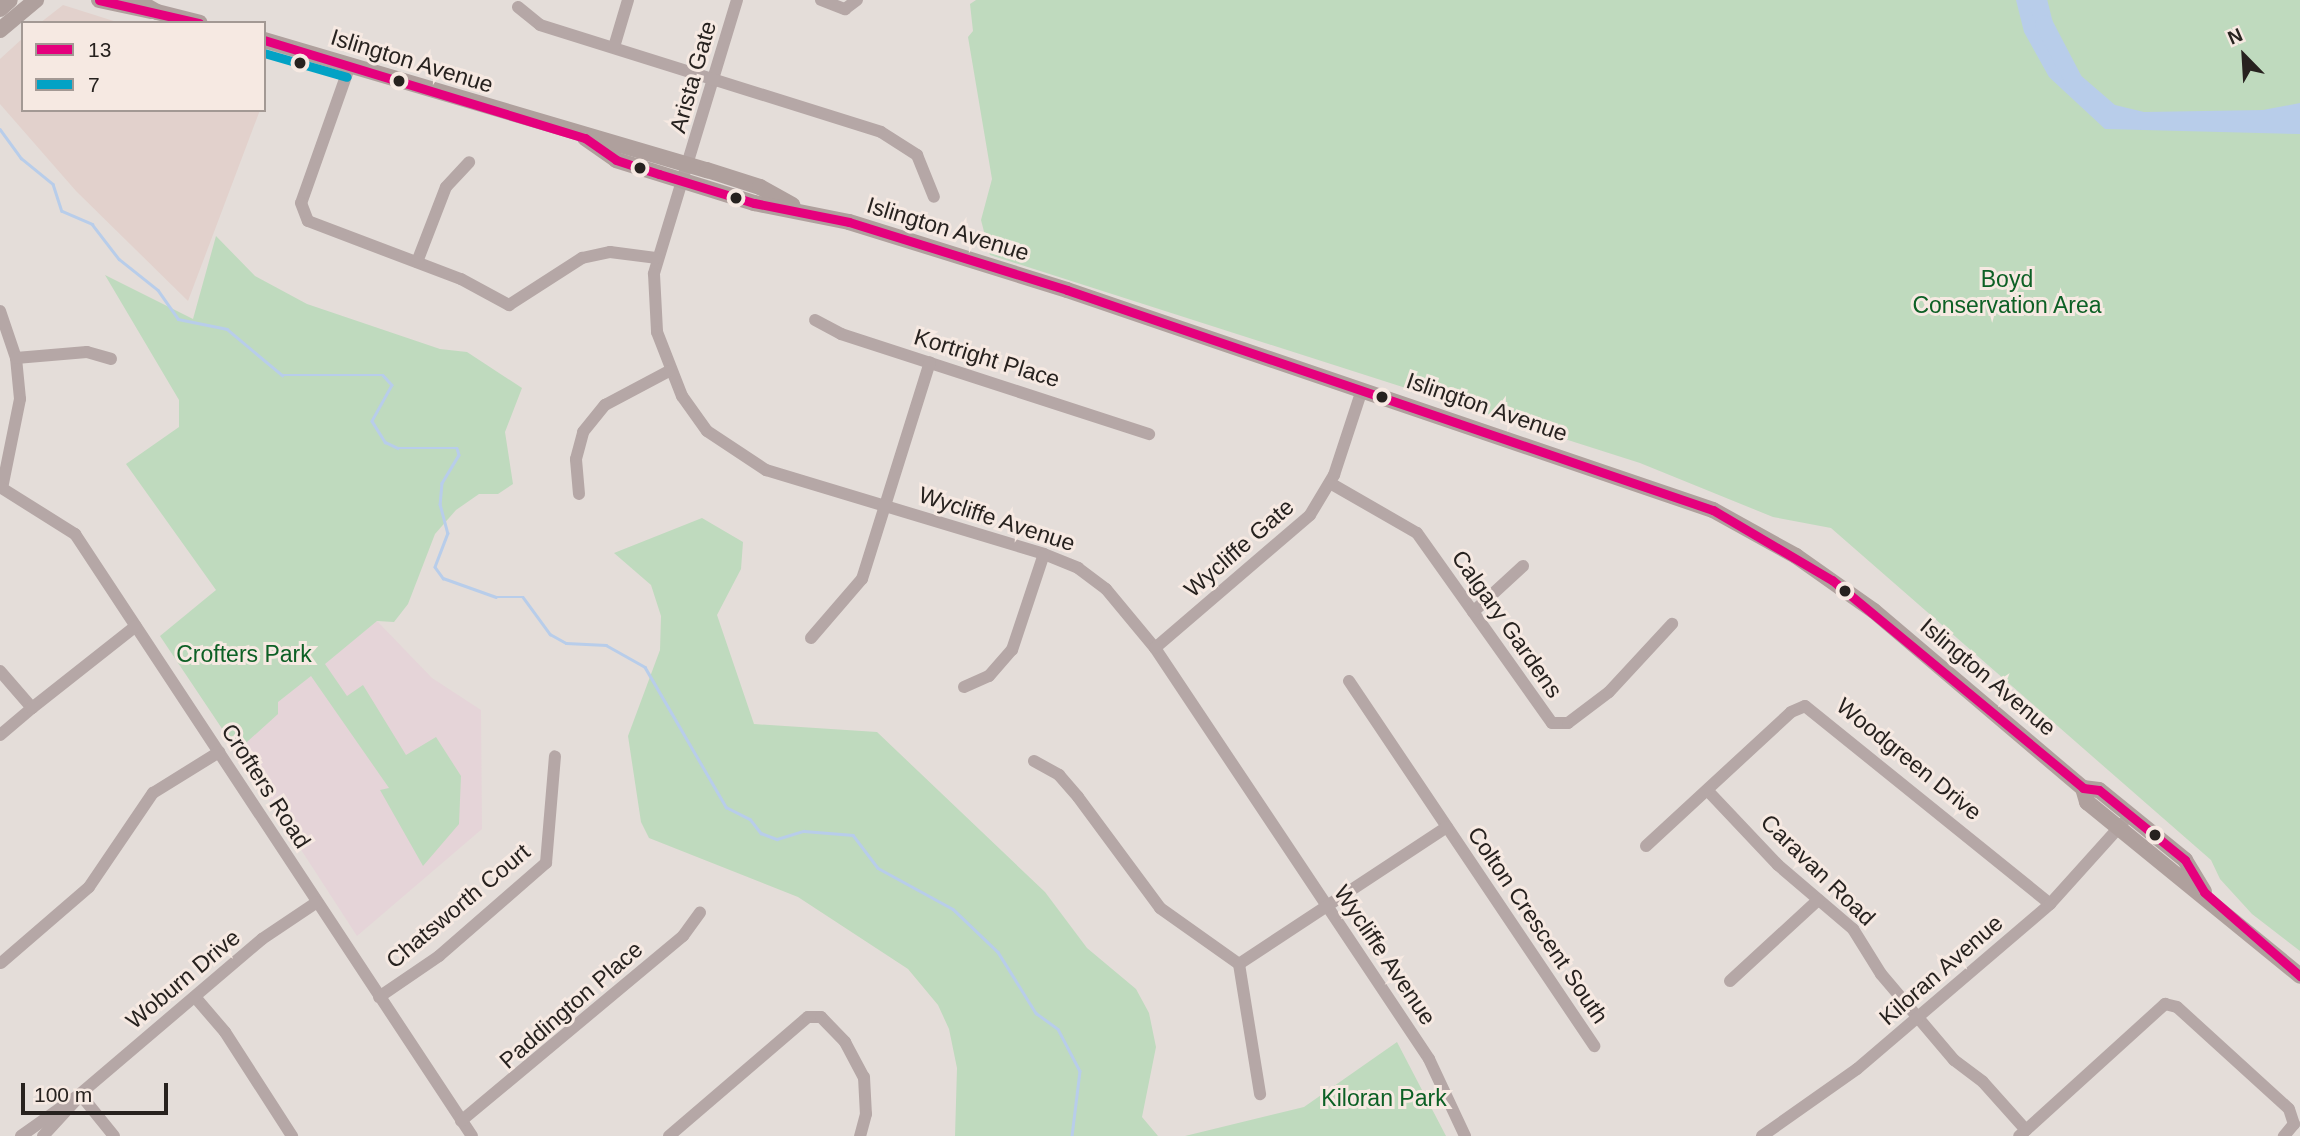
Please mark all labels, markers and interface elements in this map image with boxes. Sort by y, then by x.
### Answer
street label: Arista Gate [664,18,722,136]
legend [21,21,266,112]
north arrow [2209,21,2279,91]
street label: Islington Avenue [327,23,497,99]
text: N [2225,24,2246,49]
text: 13 [88,38,111,61]
unlabelled marker [293,56,307,70]
text: 7 [88,73,100,96]
unlabelled marker [392,74,406,88]
unlabelled marker [633,161,647,175]
unlabelled marker [729,191,743,205]
street label: Islington Avenue [863,191,1033,267]
park label: Boyd Conservation Area [1912,265,2102,319]
street label: Kortright Place [911,323,1063,393]
street label: Islington Avenue [1402,366,1572,448]
unlabelled marker [1375,390,1389,404]
street label: Wycliffe Avenue [915,481,1079,557]
street label: Wycliffe Gate [1179,493,1299,603]
street label: Calgary Gardens [1446,545,1568,703]
unlabelled marker [1838,584,1852,598]
street label: Islington Avenue [1914,612,2062,742]
park label: Crofters Park [176,640,312,668]
street label: Woodgreen Drive [1831,692,1987,826]
street label: Crofters Road [215,718,317,854]
street label: Caravan Road [1755,809,1881,931]
street label: Colton Crescent South [1462,821,1614,1029]
unlabelled marker [2148,828,2162,842]
street label: Chatsworth Court [381,838,535,974]
street label: Wycliffe Avenue [1328,879,1442,1031]
street label: Kiloran Avenue [1873,909,2009,1031]
street label: Woburn Drive [120,923,246,1035]
street label: Paddington Place [494,935,648,1075]
scale bar [24,1070,172,1114]
text: 100 m [34,1083,92,1106]
park label: Kiloran Park [1321,1084,1447,1112]

